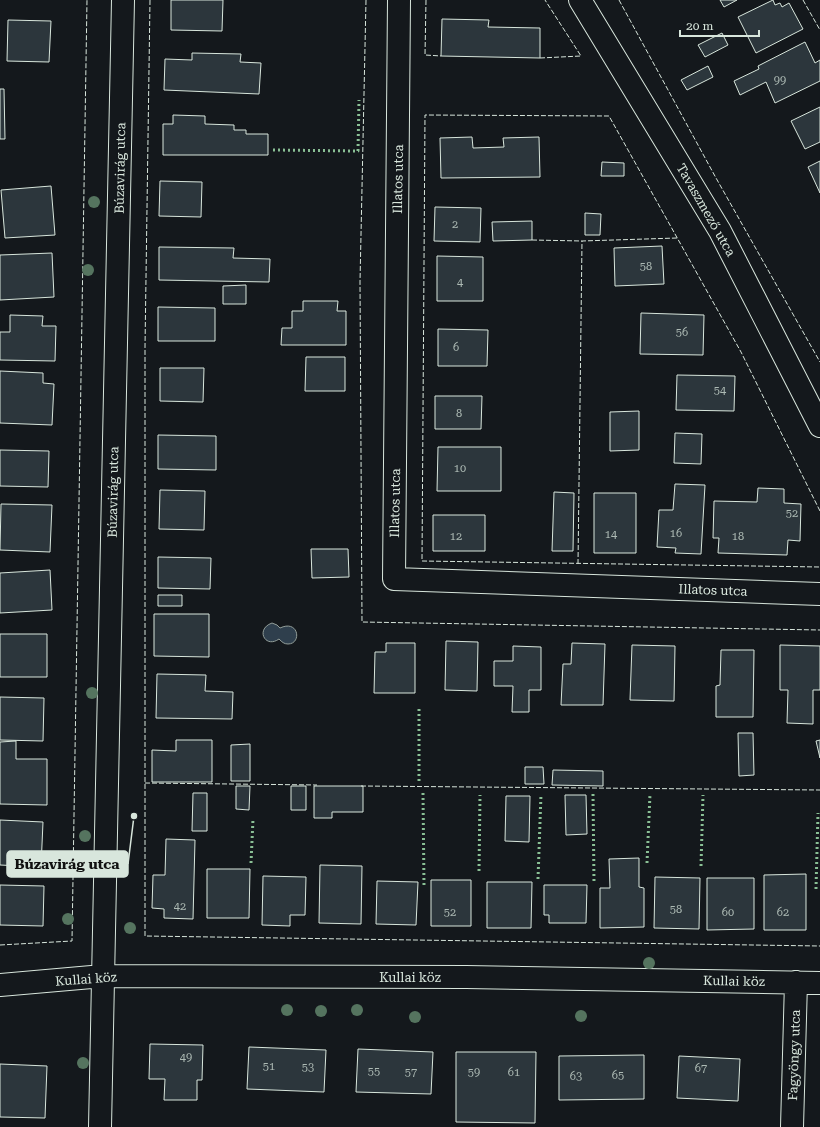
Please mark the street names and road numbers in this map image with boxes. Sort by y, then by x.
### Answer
street label: Búzavirág utca [112,122,128,214]
street label: Illatos utca [390,144,406,214]
street label: Tavaszmező utca [673,161,739,259]
street label: Búzavirág utca [105,446,121,538]
street label: Illatos utca [387,468,403,538]
street label: Illatos utca [678,581,748,599]
street label: Kullai köz [55,969,117,989]
street label: Kullai köz [379,970,441,985]
street label: Kullai köz [703,973,765,989]
street label: Fagyöngy utca [785,1009,803,1101]

